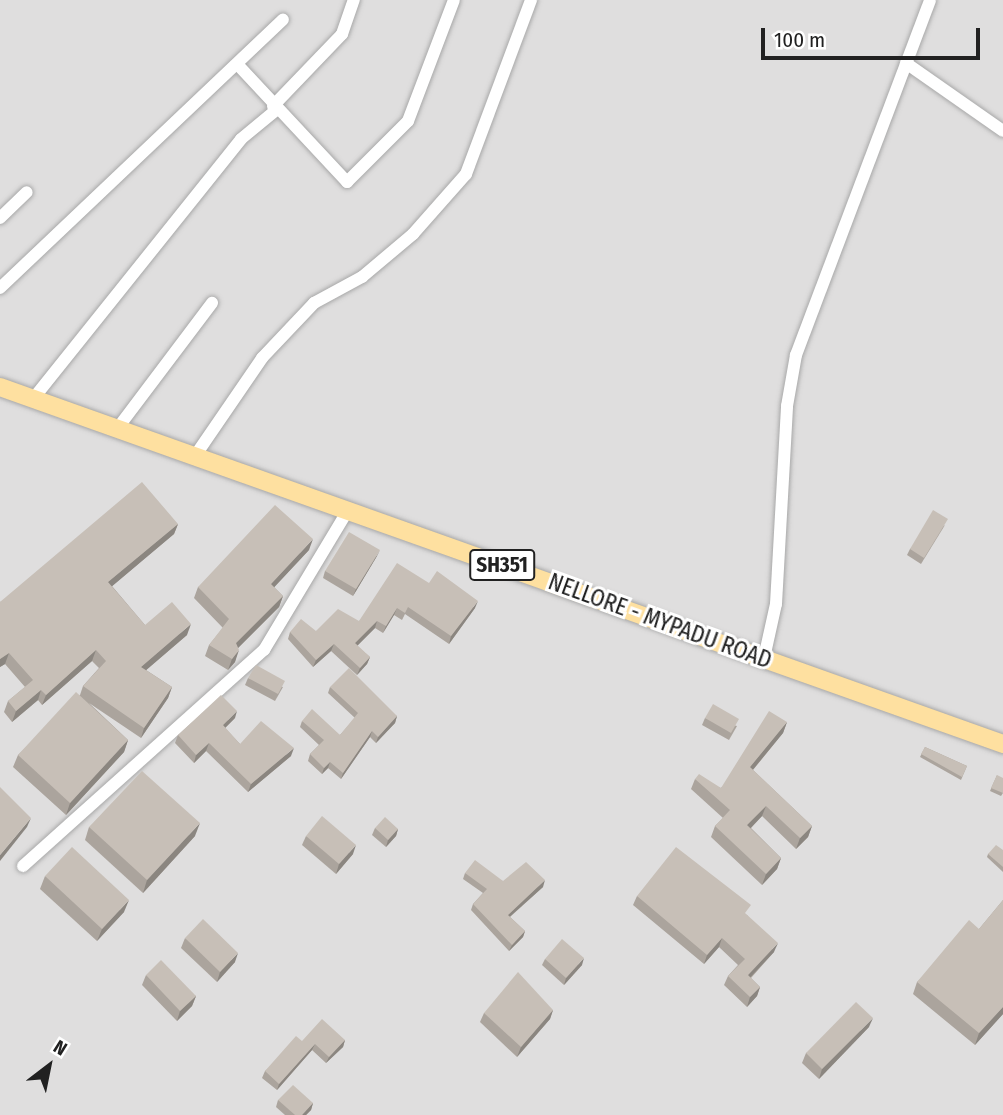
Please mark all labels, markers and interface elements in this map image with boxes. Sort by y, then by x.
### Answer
scale bar [765,14,984,58]
text: 100 m [774,27,825,53]
road number: SH351 [469,548,535,582]
street label: NELLORE - MYPADU ROAD [545,568,775,674]
north arrow [14,1031,84,1101]
text: N [49,1035,71,1061]

